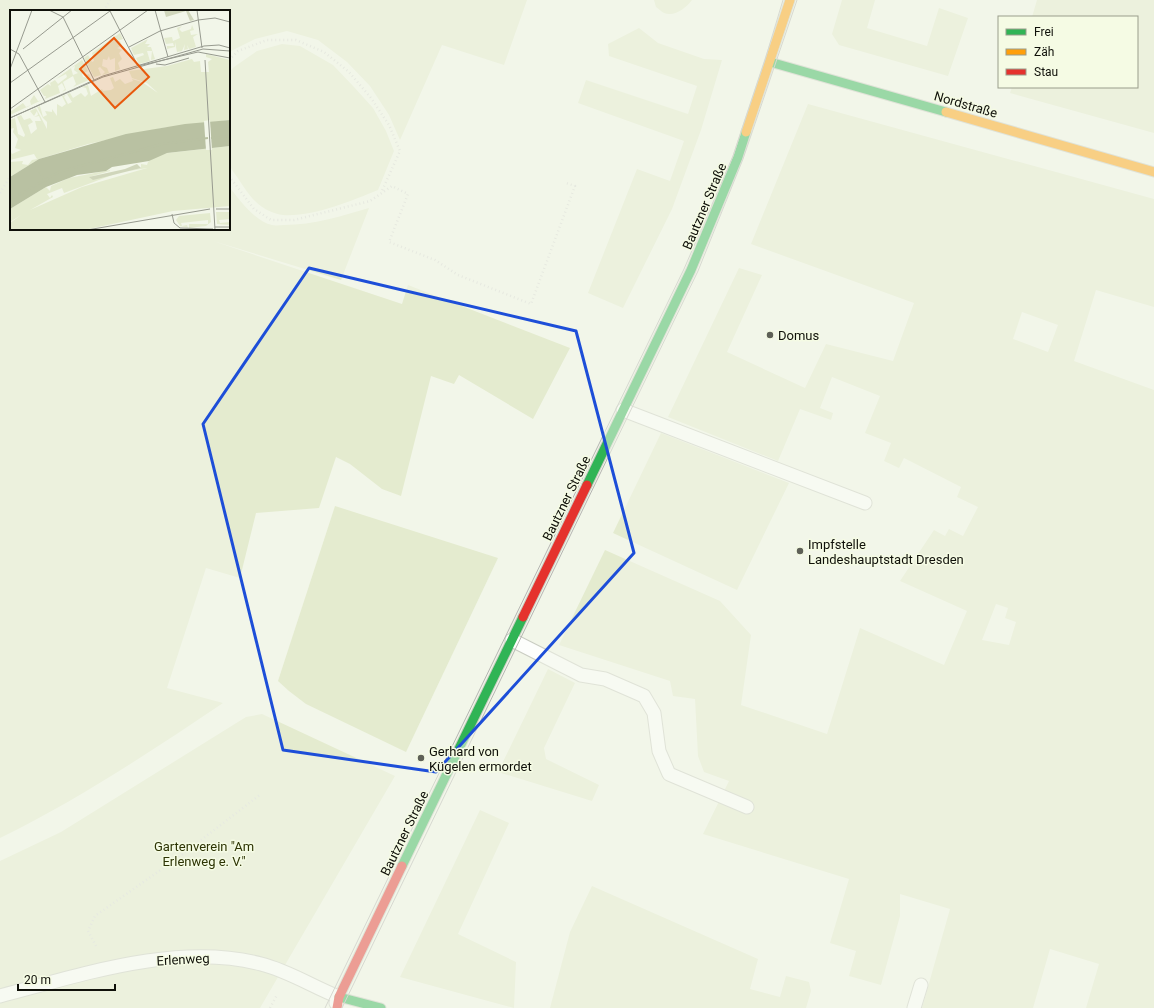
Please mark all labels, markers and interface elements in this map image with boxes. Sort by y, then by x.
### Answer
inset map [10,10,230,230]
legend [998,16,1138,88]
text: Frei [1034,25,1054,39]
text: Zäh [1034,45,1054,59]
text: Stau [1034,65,1058,79]
street label: Nordstraße [932,88,999,121]
street label: Bautzner Straße [679,161,729,252]
place label: Domus [778,328,820,343]
marker: Domus [765,330,775,340]
street label: Bautzner Straße [539,453,594,543]
place label: Impfstelle Landeshauptstadt Dresden [808,537,964,567]
marker: Impfstelle Landeshauptstadt Dresden [795,546,805,556]
place label: Gerhard von Kügelen ermordet [429,744,532,774]
marker: Gerhard von Kügelen ermordet [416,753,426,763]
street label: Bautzner Straße [377,788,432,878]
park label: Gartenverein "Am Erlenweg e. V." [154,839,254,869]
street label: Erlenweg [156,951,210,968]
scale bar [18,966,115,992]
text: 20 m [24,973,51,987]

